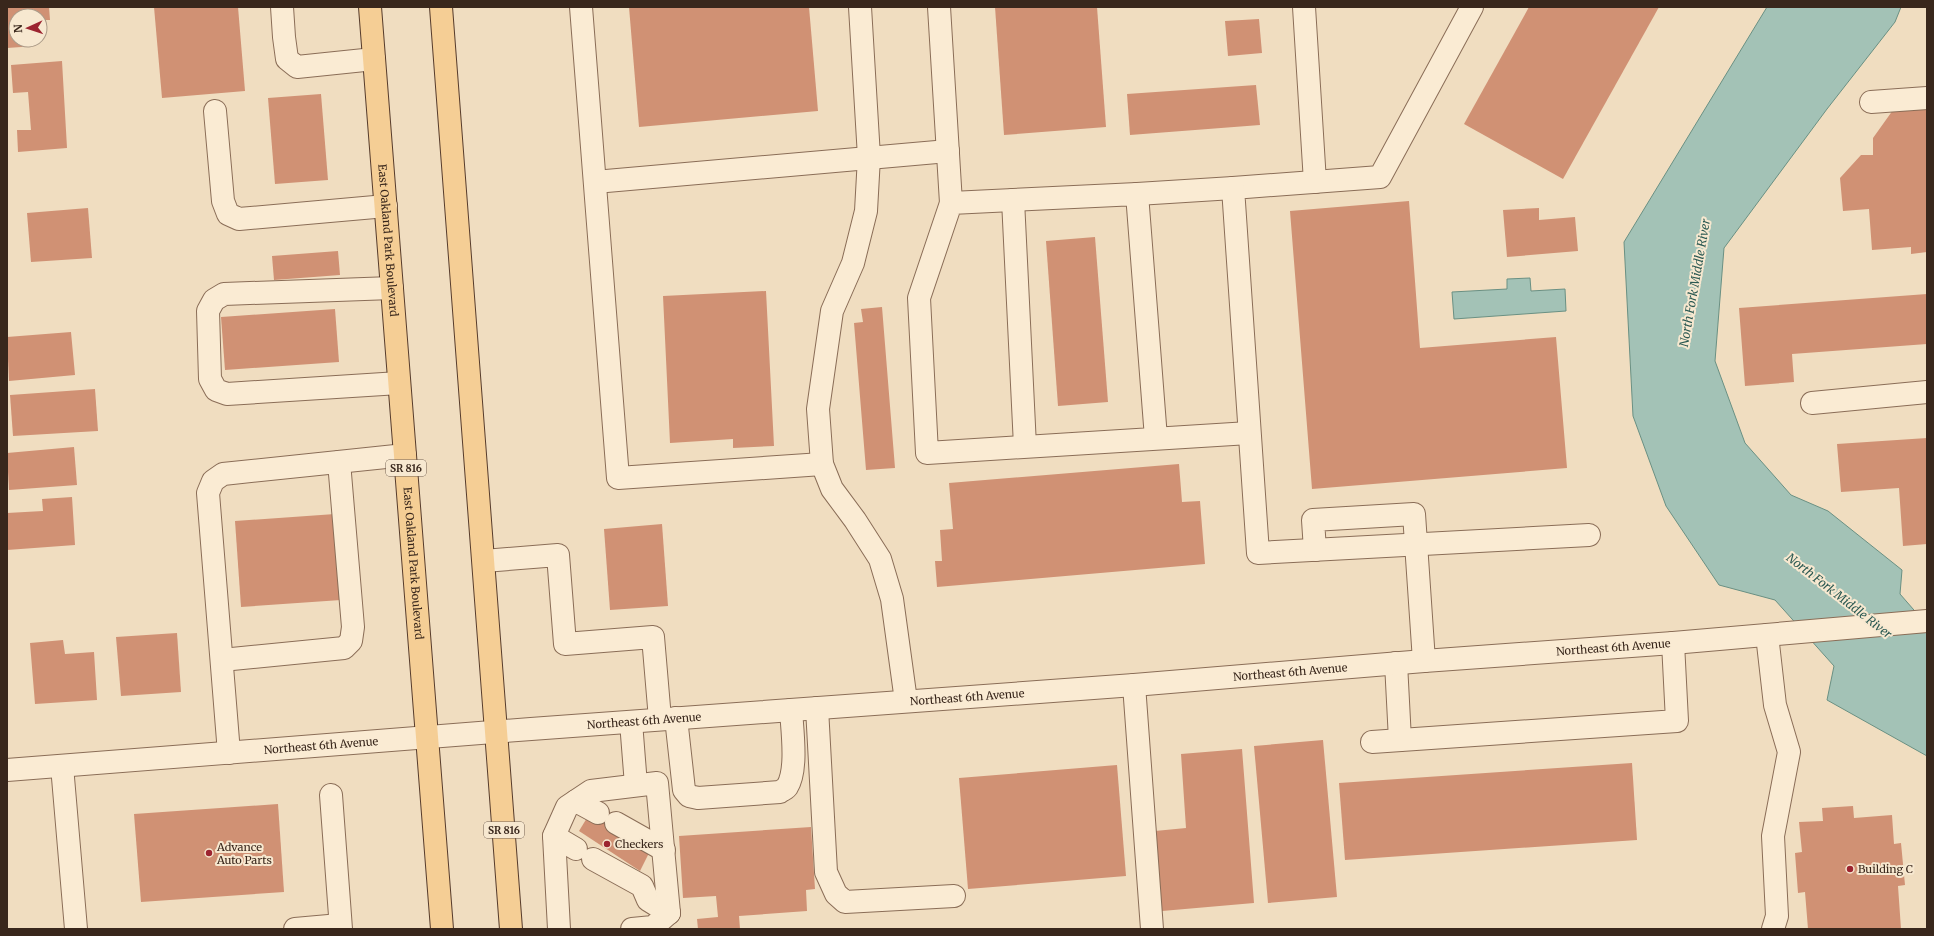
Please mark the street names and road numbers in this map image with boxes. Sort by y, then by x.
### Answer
street label: East Oakland Park Boulevard [375,163,401,317]
road number: SR 816 [386,460,426,476]
street label: East Oakland Park Boulevard [401,486,426,640]
street label: Northeast 6th Avenue [1556,636,1671,658]
street label: Northeast 6th Avenue [1233,660,1348,684]
street label: Northeast 6th Avenue [910,686,1025,708]
street label: Northeast 6th Avenue [586,710,702,732]
street label: Northeast 6th Avenue [263,734,379,757]
road number: SR 816 [484,822,524,838]

